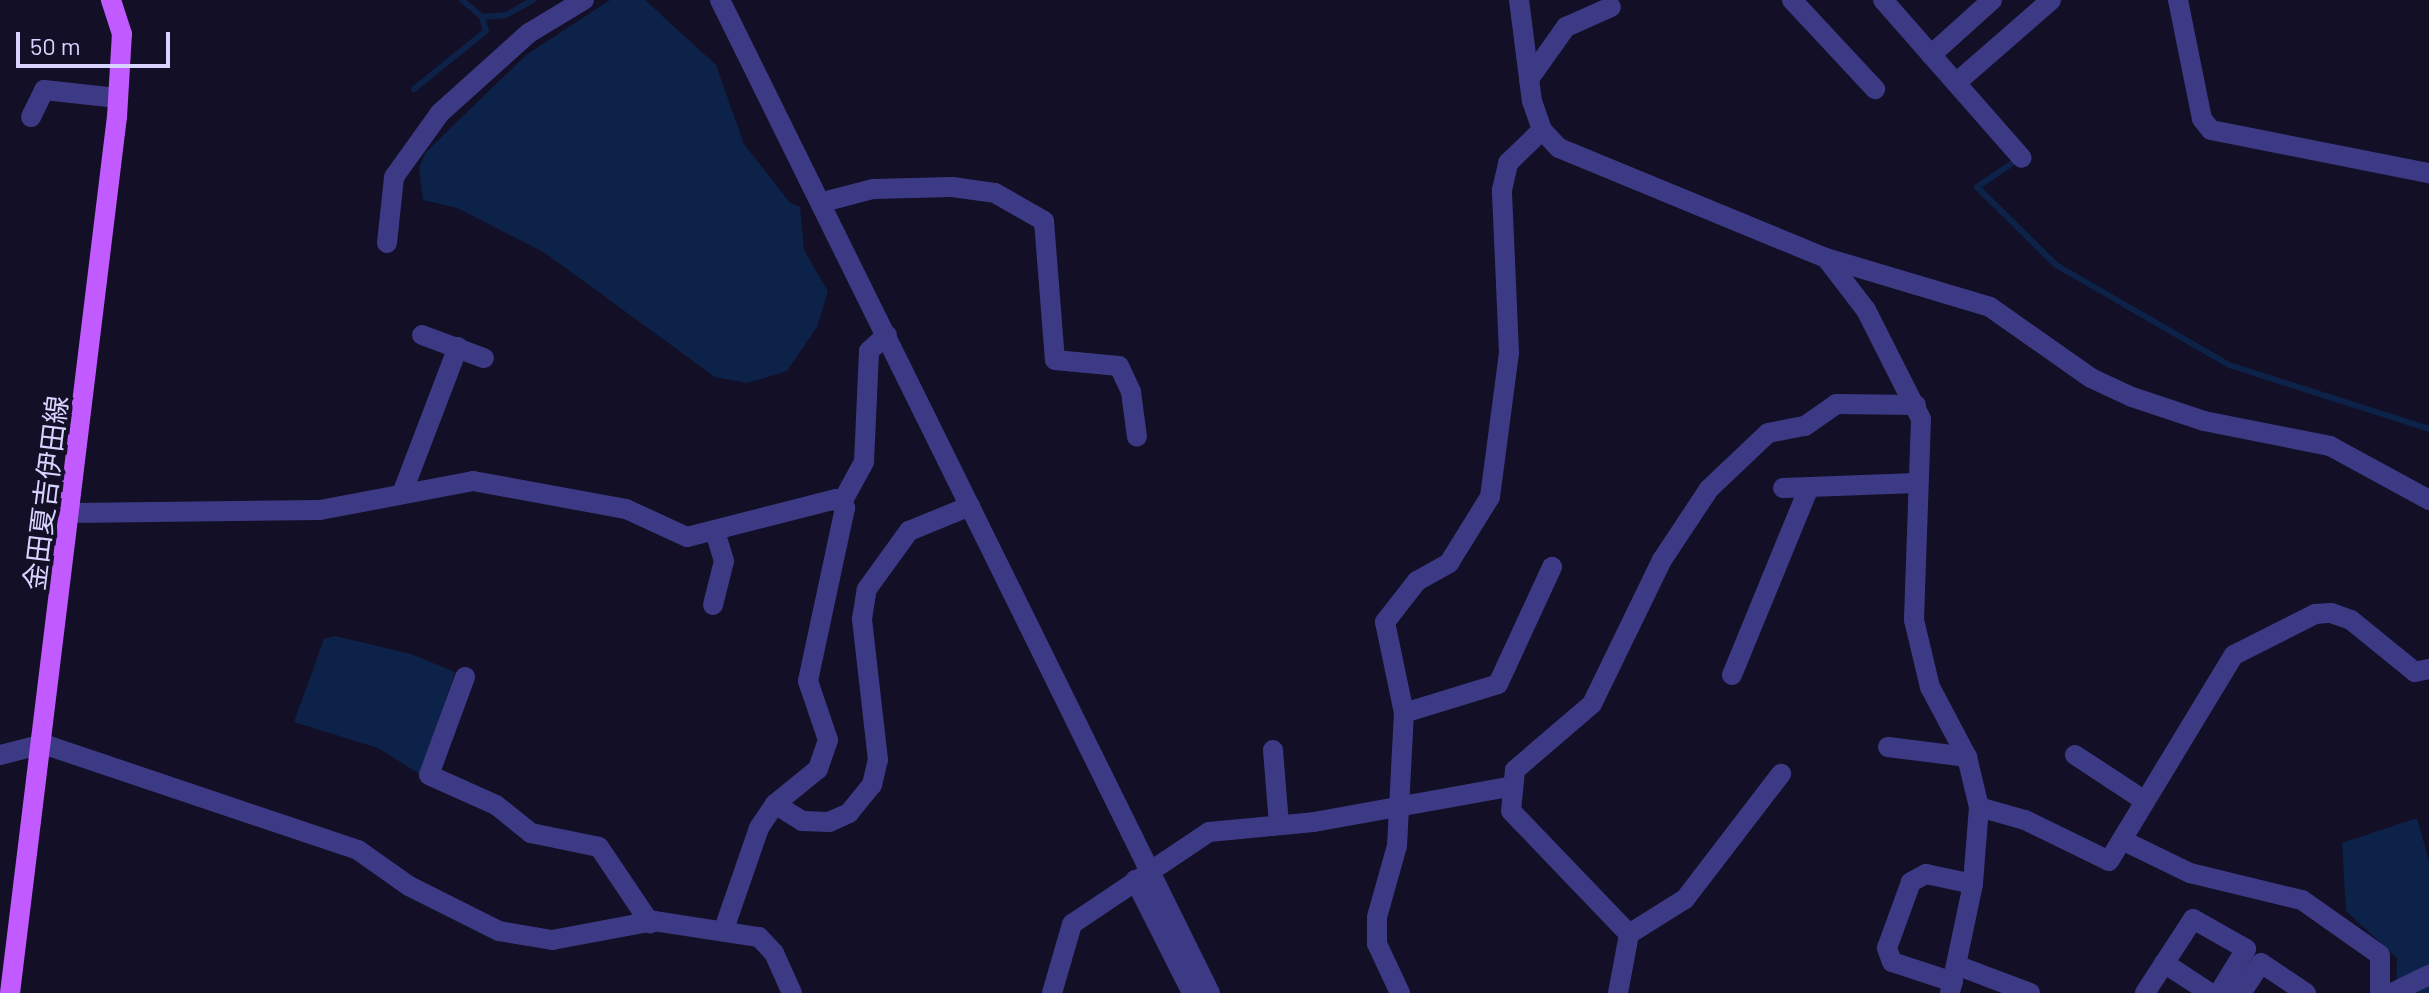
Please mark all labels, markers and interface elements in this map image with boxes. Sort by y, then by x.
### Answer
scale bar [20,16,174,66]
text: 50 m [30,31,81,60]
street label: 金田夏吉伊田線 [16,394,74,592]

